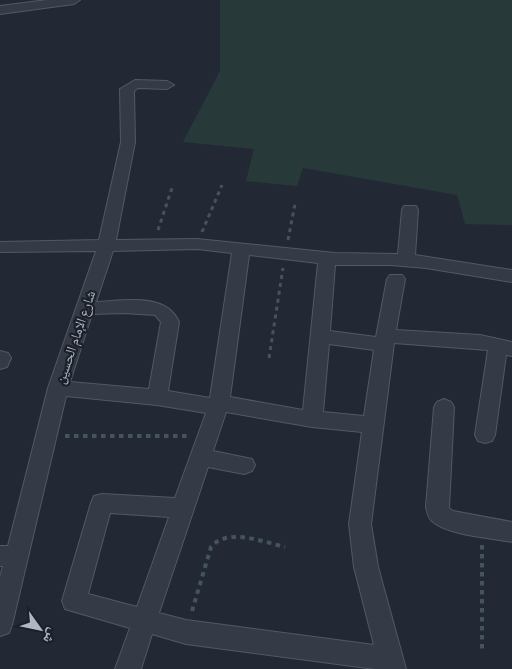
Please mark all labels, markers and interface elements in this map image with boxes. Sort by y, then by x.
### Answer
street label: شارع الإمام الحسين [51,288,100,386]
north arrow [15,604,65,654]
text: ش [39,625,62,647]

